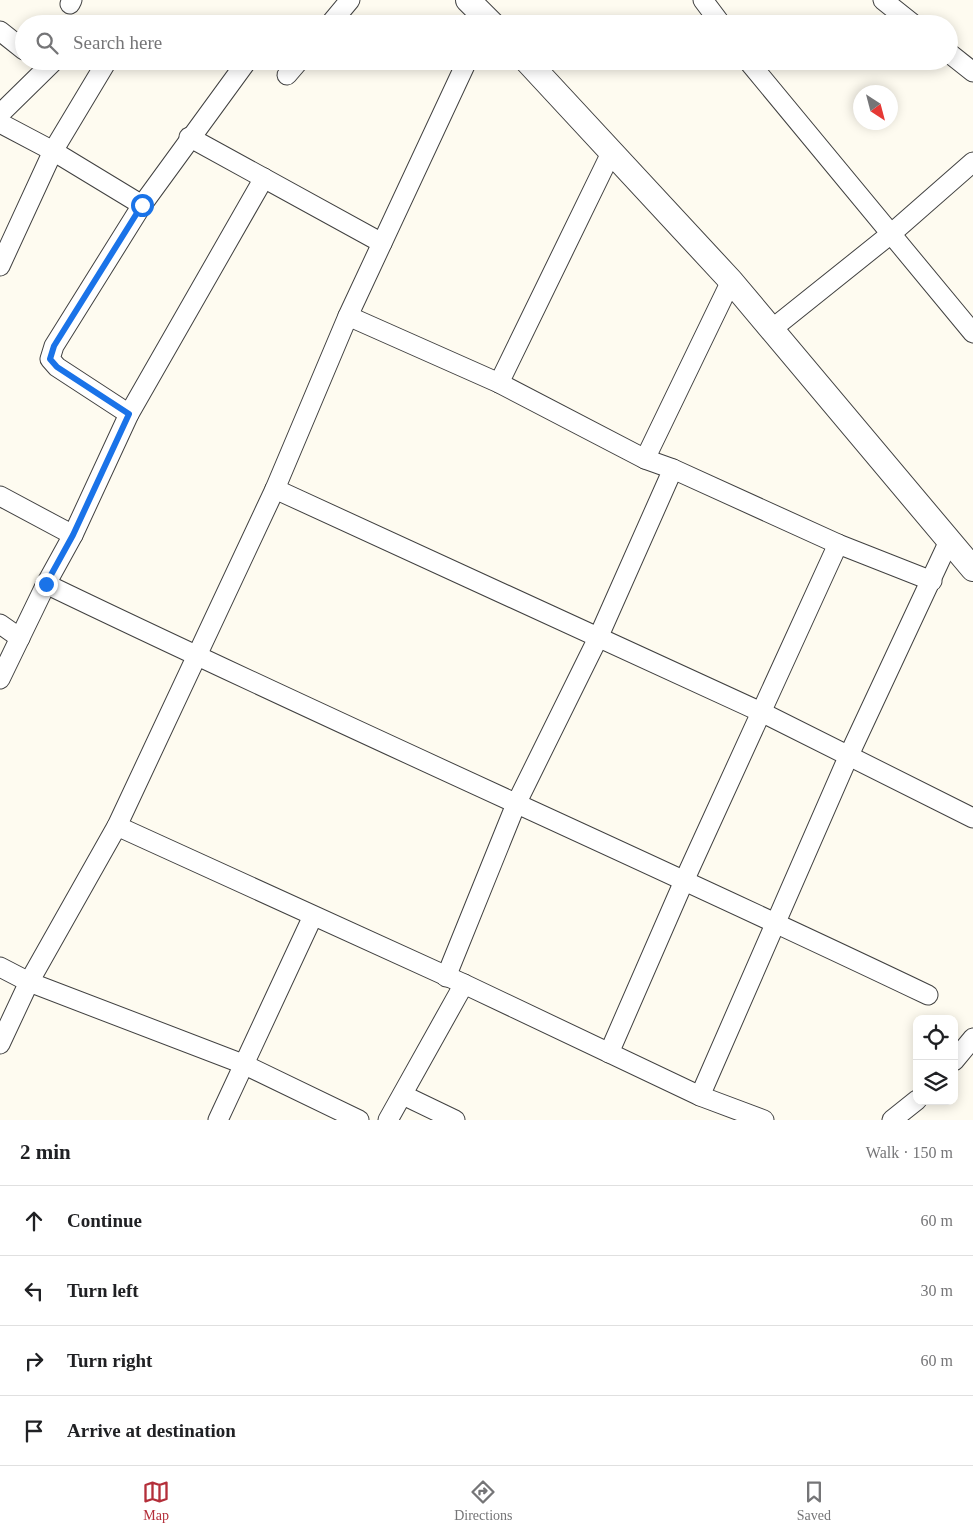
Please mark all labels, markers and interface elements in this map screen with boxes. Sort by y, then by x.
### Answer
search box [15,15,958,70]
icon: search [33,29,61,57]
text: Search here [73,32,162,53]
north arrow [853,85,898,130]
route start [131,194,154,217]
route end [35,573,58,596]
map controls [913,1015,958,1105]
button: locate [913,1015,958,1060]
button: layers [913,1060,958,1105]
text: 2 min [20,1140,71,1164]
text: Walk · 150 m [866,1144,953,1161]
icon: ahead [20,1207,48,1235]
text: Continue [67,1210,142,1231]
text: 60 m [921,1212,953,1229]
icon: left [20,1277,48,1305]
text: Turn left [67,1280,139,1301]
text: 30 m [921,1282,953,1299]
icon: right [20,1347,48,1375]
text: Turn right [67,1350,152,1371]
text: 60 m [921,1352,953,1369]
icon: arrive [20,1417,48,1445]
text: Arrive at destination [67,1420,236,1441]
tab: Map [142,1478,170,1524]
tab: Directions [454,1478,513,1524]
tab: Saved [797,1478,831,1524]

